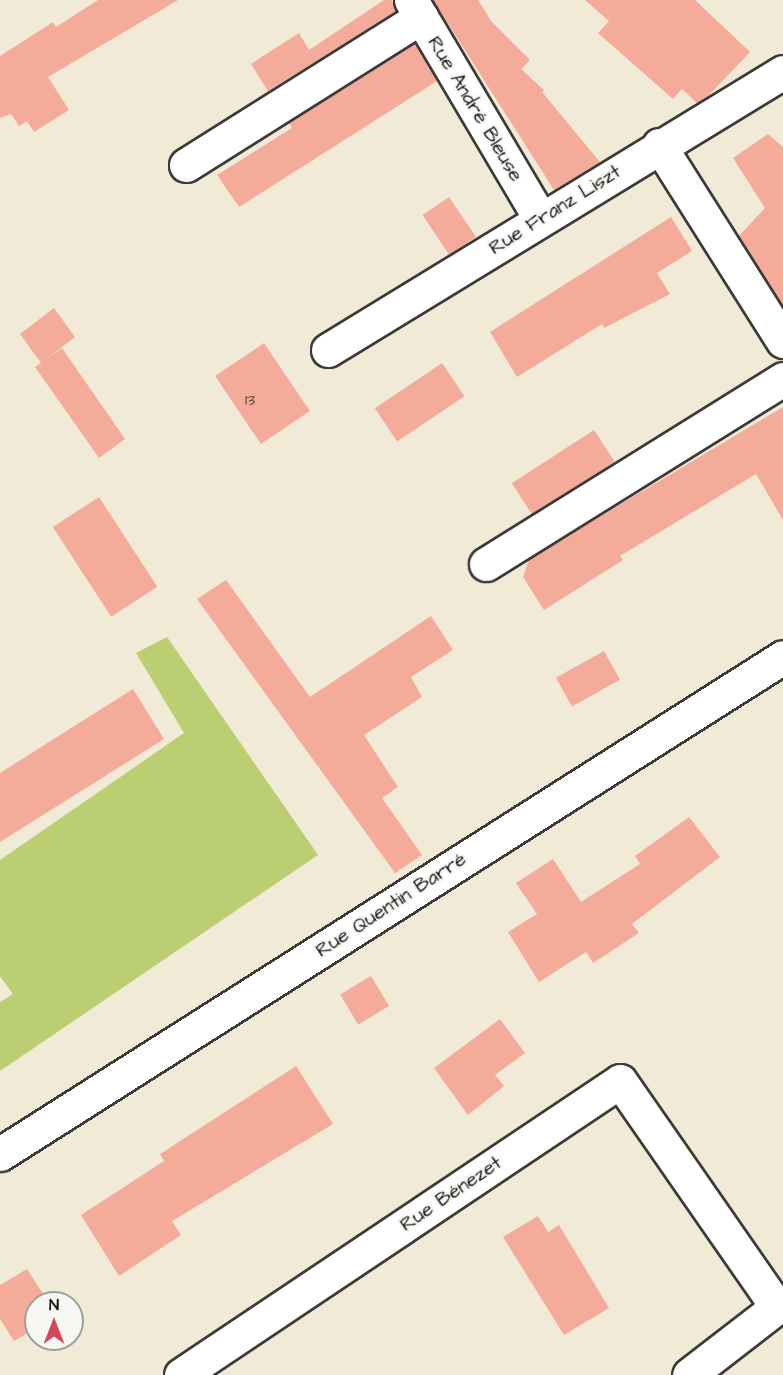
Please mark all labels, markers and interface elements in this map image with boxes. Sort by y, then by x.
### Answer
street label: Rue André Bleuse [422,32,528,186]
street label: Rue Franz Liszt [485,160,625,260]
house number: 13 [245,390,255,410]
street label: Rue Quentin Barré [311,847,471,963]
street label: Rue Bénezet [395,1151,507,1237]
north arrow [24,1291,84,1351]
text: N [49,1294,59,1316]

